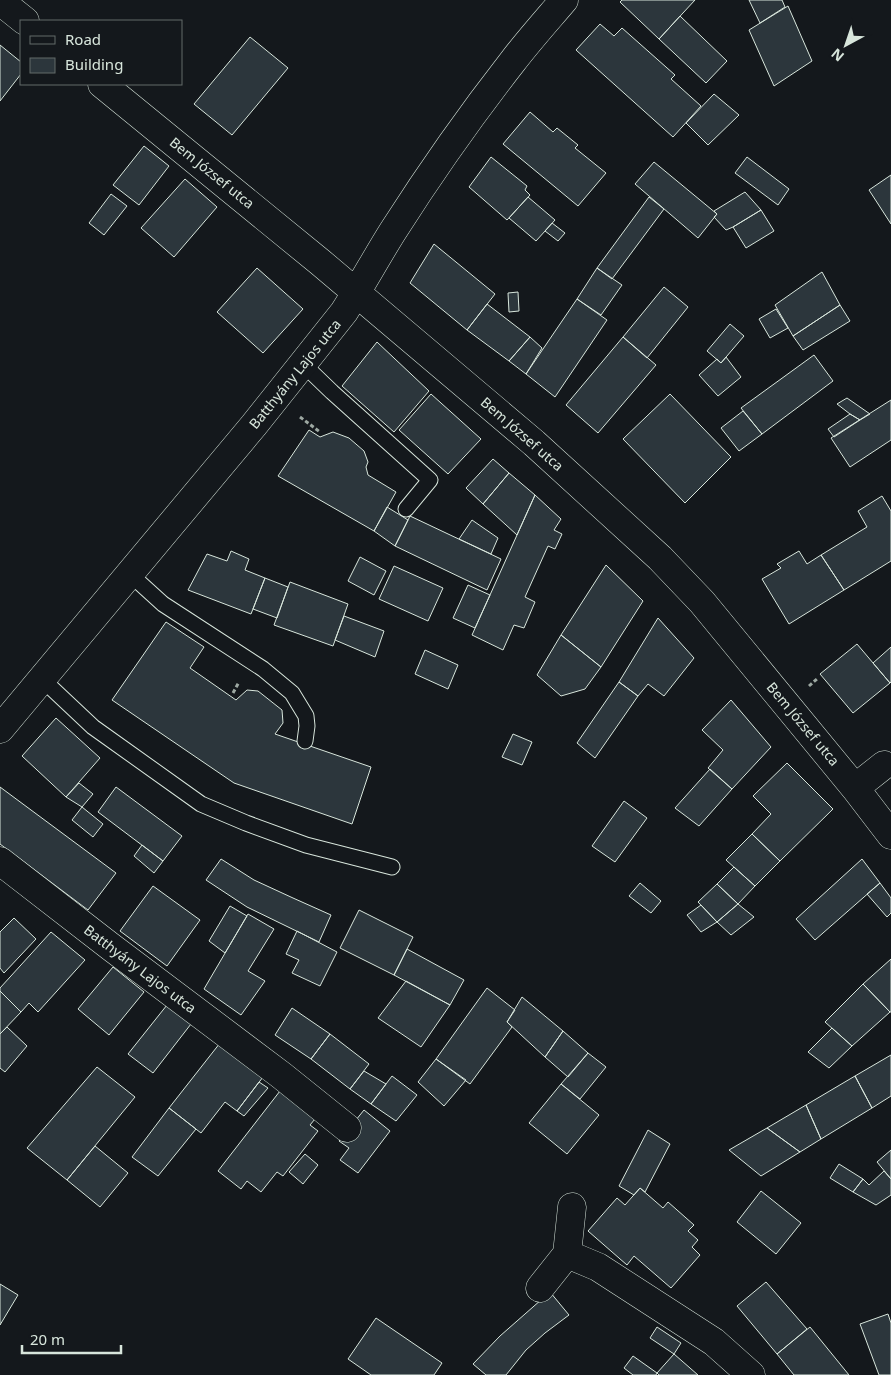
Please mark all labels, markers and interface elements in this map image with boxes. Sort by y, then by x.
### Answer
legend [20,20,182,85]
north arrow [821,20,871,70]
text: Road [65,29,101,49]
text: N [827,44,848,66]
text: Building [65,54,123,74]
street label: Bem József utca [166,133,259,213]
street label: Batthyány Lajos utca [244,315,345,433]
street label: Bem József utca [477,392,568,475]
street label: Bem József utca [763,678,844,770]
street label: Batthyány Lajos utca [80,920,200,1017]
scale bar [22,1322,121,1354]
text: 20 m [30,1329,65,1349]

